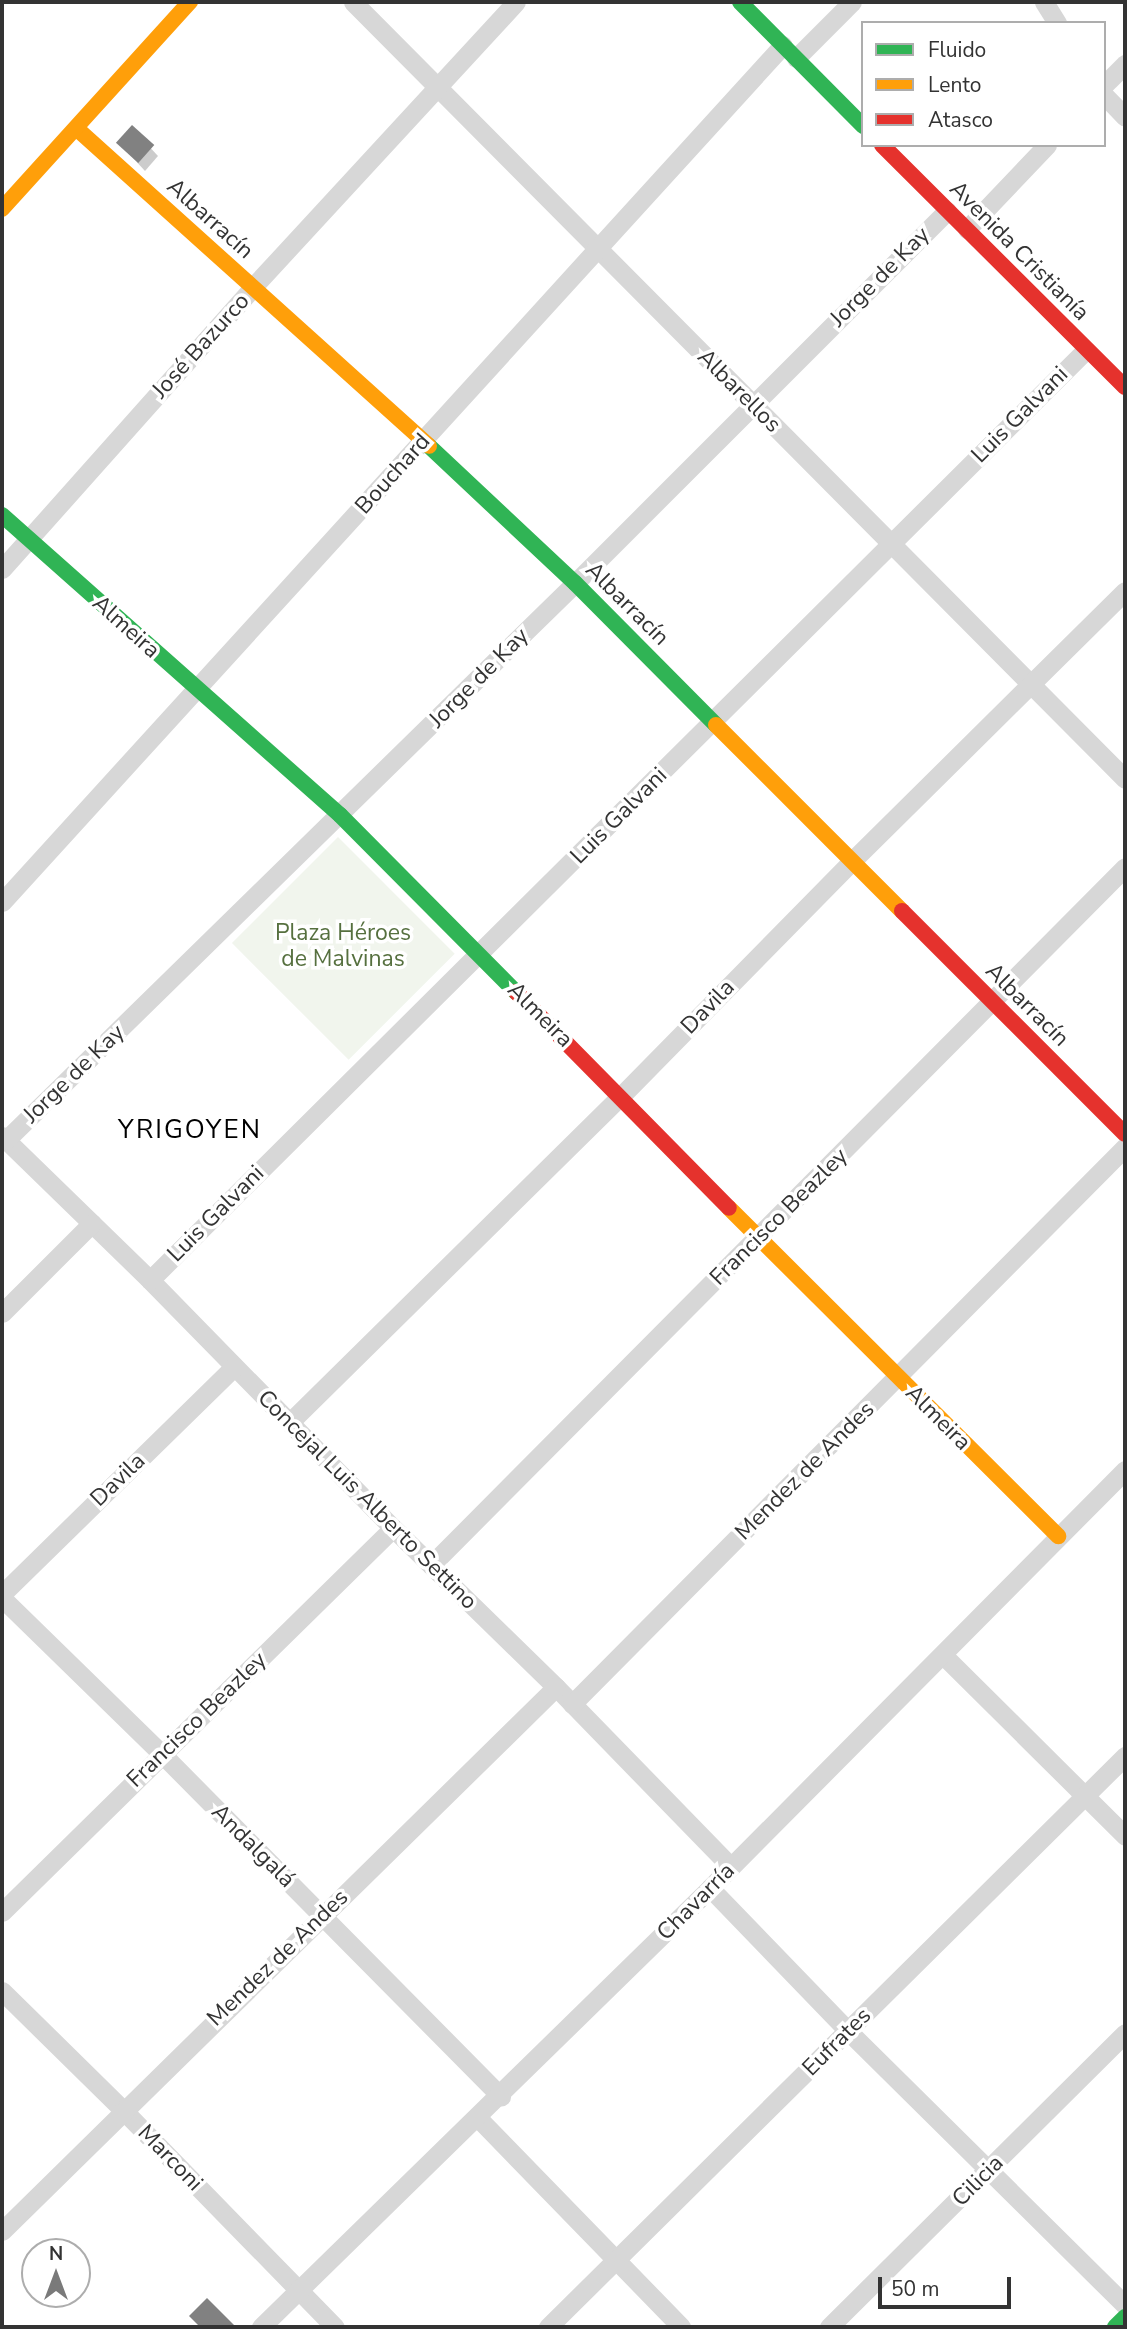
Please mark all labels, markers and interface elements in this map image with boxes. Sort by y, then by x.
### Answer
legend [861,21,1106,147]
text: Fluido [928,36,986,64]
text: Lento [928,71,981,99]
text: Atasco [928,106,993,134]
street label: Albarracín [161,173,259,265]
street label: Avenida Cristianía [943,175,1095,327]
street label: Jorge de Kay [824,221,936,333]
street label: José Bazurco [147,288,255,404]
street label: Albarellos [691,343,787,439]
street label: Luis Galvani [966,361,1074,469]
street label: Bouchard [350,428,436,520]
street label: Albarracín [579,556,675,652]
street label: Almeira [87,590,165,664]
street label: Jorge de Kay [423,622,535,734]
street label: Luis Galvani [565,762,673,870]
park label: Plaza Héroes de Malvinas [275,919,411,973]
street label: Albarracín [979,957,1075,1053]
street label: Davila [675,974,741,1040]
street label: Almeira [502,977,578,1053]
street label: Jorge de Kay [18,1019,130,1129]
district label: YRIGOYEN [119,1114,261,1146]
street label: Francisco Beazley [704,1142,854,1292]
street label: Luis Galvani [162,1160,270,1268]
street label: Almeira [900,1380,976,1456]
street label: Concejal Luis Alberto Settino [252,1385,482,1615]
street label: Mendez de Andes [730,1396,880,1546]
street label: Davila [85,1447,151,1513]
street label: Francisco Beazley [122,1646,272,1794]
street label: Andalgalá [205,1798,301,1894]
street label: Chavarría [651,1857,741,1947]
street label: Mendez de Andes [202,1884,354,2032]
street label: Eufrates [797,2002,877,2082]
street label: Marconi [132,2119,208,2197]
street label: Cilicia [947,2150,1009,2212]
north arrow [21,2238,91,2308]
text: N [49,2241,63,2267]
scale bar [882,2262,1015,2306]
text: 50 m [891,2275,940,2303]

